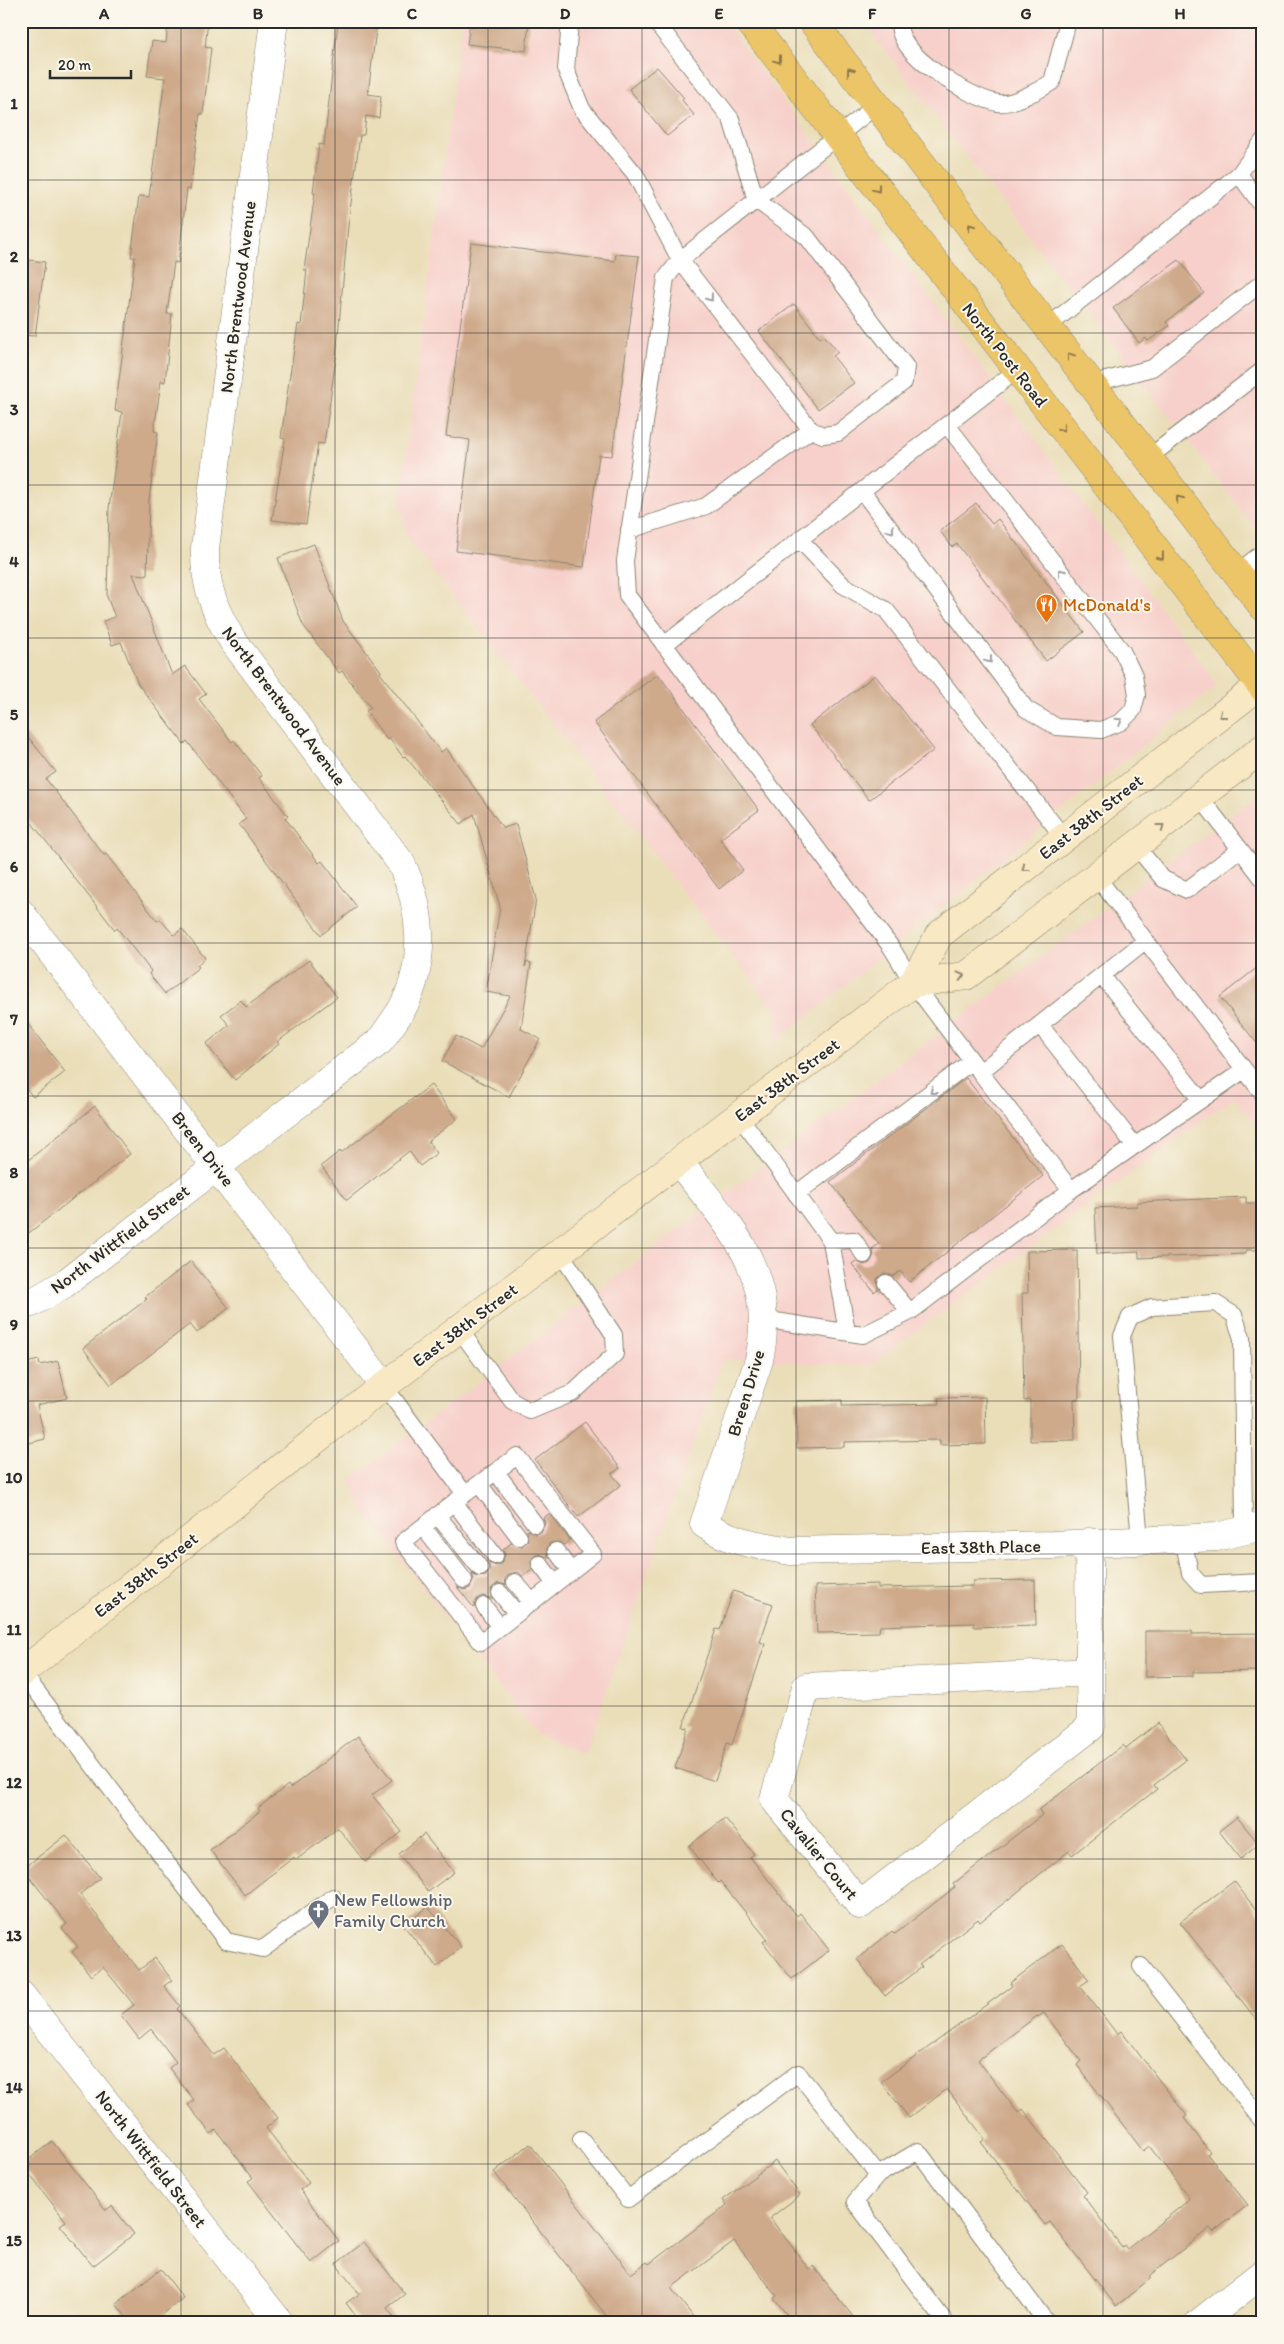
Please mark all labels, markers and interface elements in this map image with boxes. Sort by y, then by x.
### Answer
text: A [98,4,110,23]
text: B [253,4,264,23]
text: C [407,4,418,23]
text: D [560,4,571,23]
text: E [715,4,724,23]
text: F [868,4,877,23]
text: G [1020,4,1032,23]
text: H [1174,4,1186,23]
scale bar [50,48,131,80]
one-way arrow [773,54,781,63]
text: 20 m [58,56,92,74]
one-way arrow [848,68,856,77]
text: 1 [10,94,18,113]
one-way arrow [871,183,880,193]
street label: North Brentwood Avenue [215,200,261,394]
one-way arrow [968,224,976,233]
text: 2 [10,247,19,266]
one-way arrow [704,292,712,301]
street label: North Post Road [957,298,1053,412]
one-way arrow [1067,353,1075,362]
text: 3 [10,400,19,419]
one-way arrow [1056,422,1065,432]
one-way arrow [1177,496,1185,505]
one-way arrow [886,524,894,533]
one-way arrow [1156,551,1164,560]
text: 4 [9,552,19,571]
one-way arrow [1058,569,1066,578]
restaurant icon: McDonald's [1035,593,1059,624]
place label: McDonald's [1063,594,1151,616]
street label: North Brentwood Avenue [217,622,351,790]
one-way arrow [983,654,992,664]
text: 5 [10,705,19,724]
one-way arrow [1218,709,1228,718]
one-way arrow [1114,717,1123,727]
street label: East 38th Street [1035,769,1148,865]
one-way arrow [1155,825,1164,833]
text: 6 [10,857,19,876]
one-way arrow [1022,863,1031,871]
one-way arrow [957,971,965,982]
text: 7 [9,1010,18,1029]
street label: East 38th Street [730,1033,844,1127]
one-way arrow [930,1085,939,1093]
street label: Breen Drive [167,1107,239,1191]
text: 8 [10,1163,19,1182]
street label: North Wittfield Street [46,1179,194,1298]
street label: East 38th Street [408,1278,522,1372]
text: 9 [10,1315,18,1334]
street label: Breen Drive [722,1347,770,1439]
text: 10 [5,1468,23,1487]
street label: East 38th Street [90,1527,203,1623]
street label: East 38th Place [921,1535,1041,1559]
text: 11 [7,1620,22,1639]
text: 12 [6,1773,23,1792]
street label: Cavalier Court [775,1804,863,1905]
place label: New Fellowship Family Church [334,1889,452,1932]
church icon: New Fellowship Family Church [306,1898,330,1929]
text: 13 [6,1926,22,1945]
text: 14 [5,2078,23,2097]
street label: North Wittfield Street [90,2086,212,2232]
text: 15 [6,2231,23,2250]

